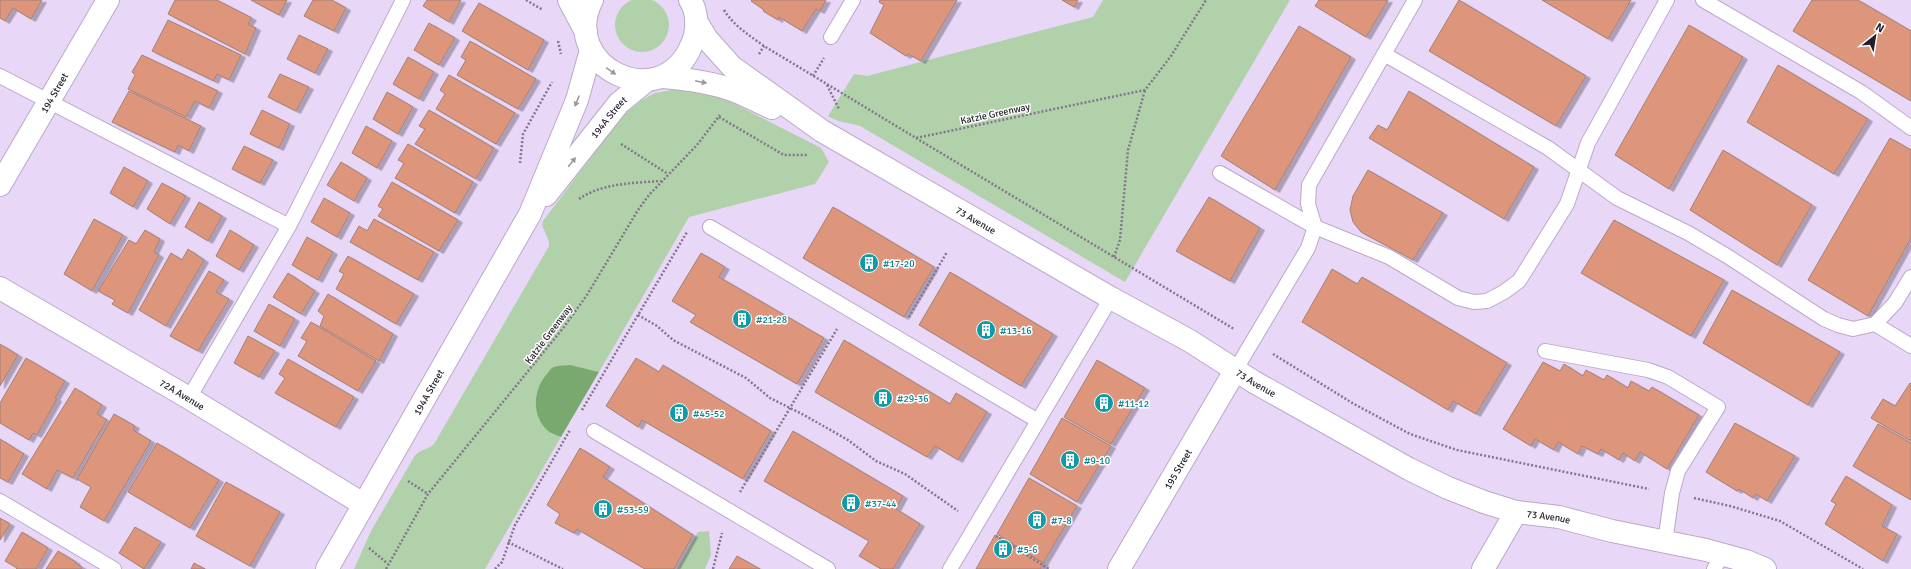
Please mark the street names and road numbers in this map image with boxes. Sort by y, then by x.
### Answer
street label: 194 Street [38,70,71,115]
street label: 194A Street [588,94,630,141]
street label: Katzie Greenway [959,101,1031,127]
street label: 73 Avenue [953,205,998,237]
street label: Katzie Greenway [523,302,575,367]
street label: 194A Street [411,367,447,417]
street label: 73 Avenue [1233,367,1278,400]
street label: 72A Avenue [157,377,207,413]
street label: 195 Street [1162,447,1195,492]
street label: 73 Avenue [1526,508,1572,527]

